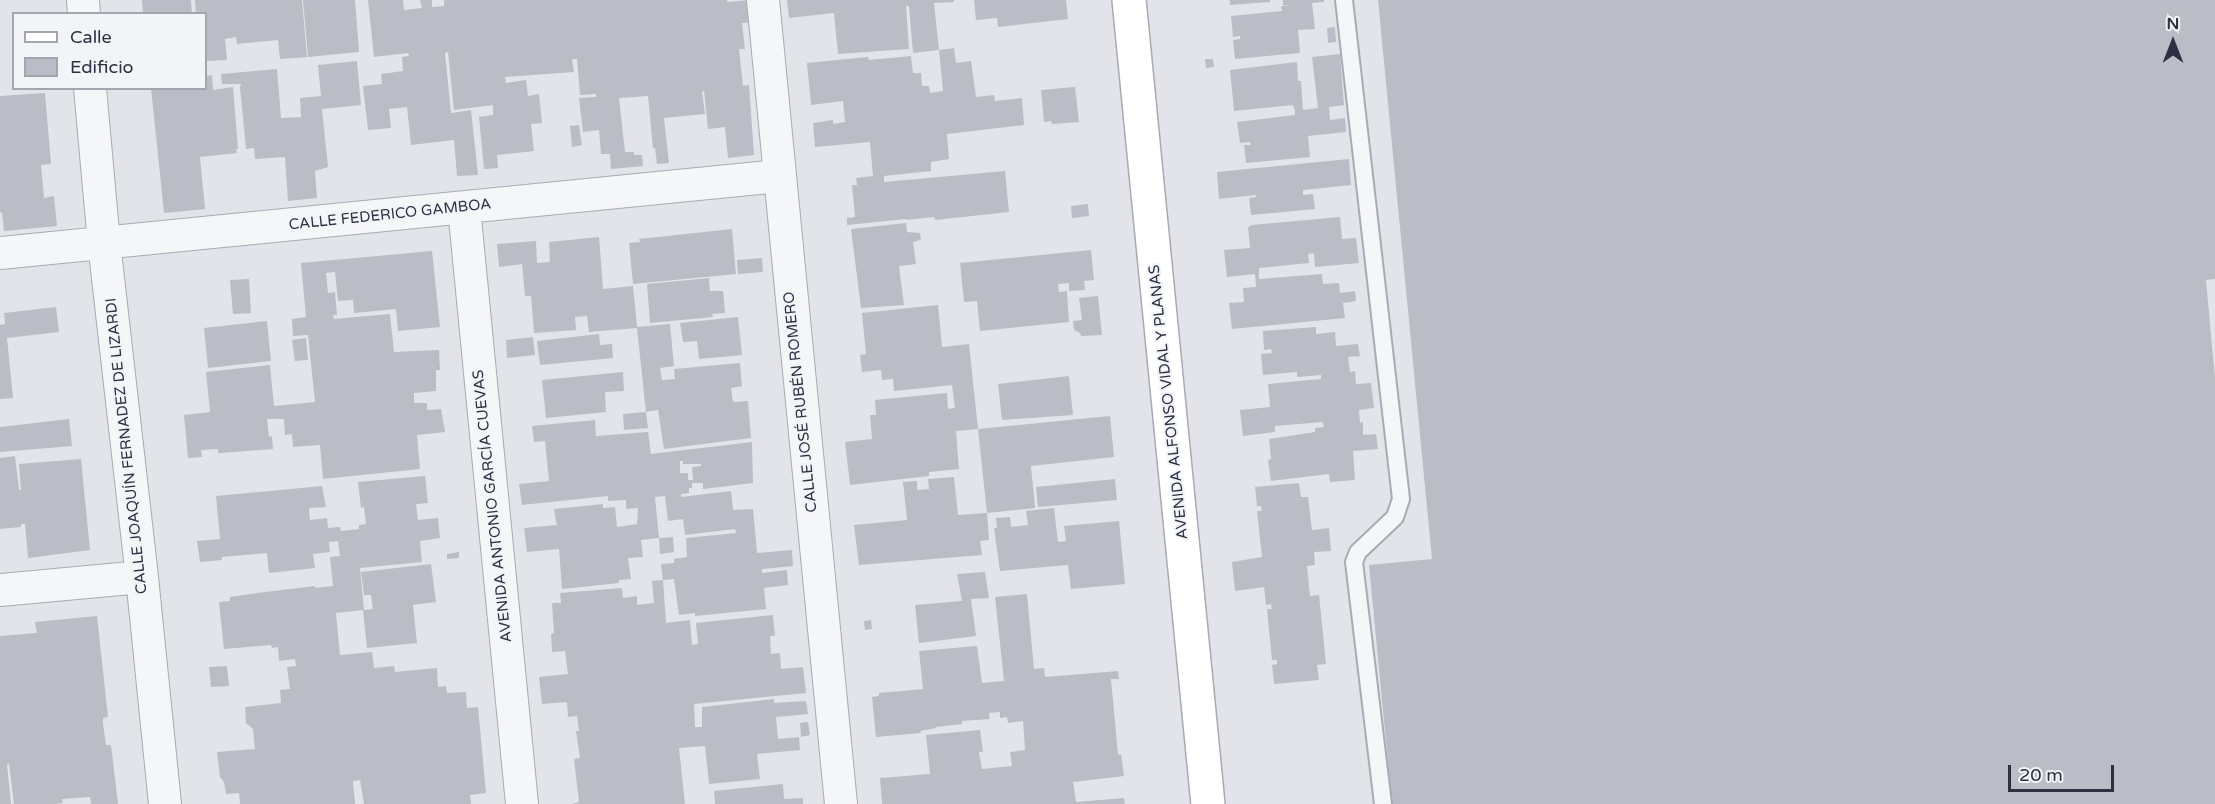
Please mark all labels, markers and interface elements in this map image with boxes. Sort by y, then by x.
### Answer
legend [12,12,207,90]
north arrow [2143,12,2203,72]
text: N [2167,14,2179,34]
text: Calle [70,26,112,48]
text: Edificio [70,56,134,78]
street label: CALLE FEDERICO GAMBOA [288,195,492,235]
street label: AVENIDA ALFONSO VIDAL Y PLANAS [1146,264,1192,540]
street label: CALLE JOSÉ RUBÉN ROMERO [780,291,822,513]
street label: CALLE JOAQUÍN FERNADEZ DE LIZARDI [102,297,152,595]
street label: AVENIDA ANTONIO GARCÍA CUEVAS [470,369,516,643]
scale bar [2011,753,2118,791]
text: 20 m [2019,764,2063,786]

